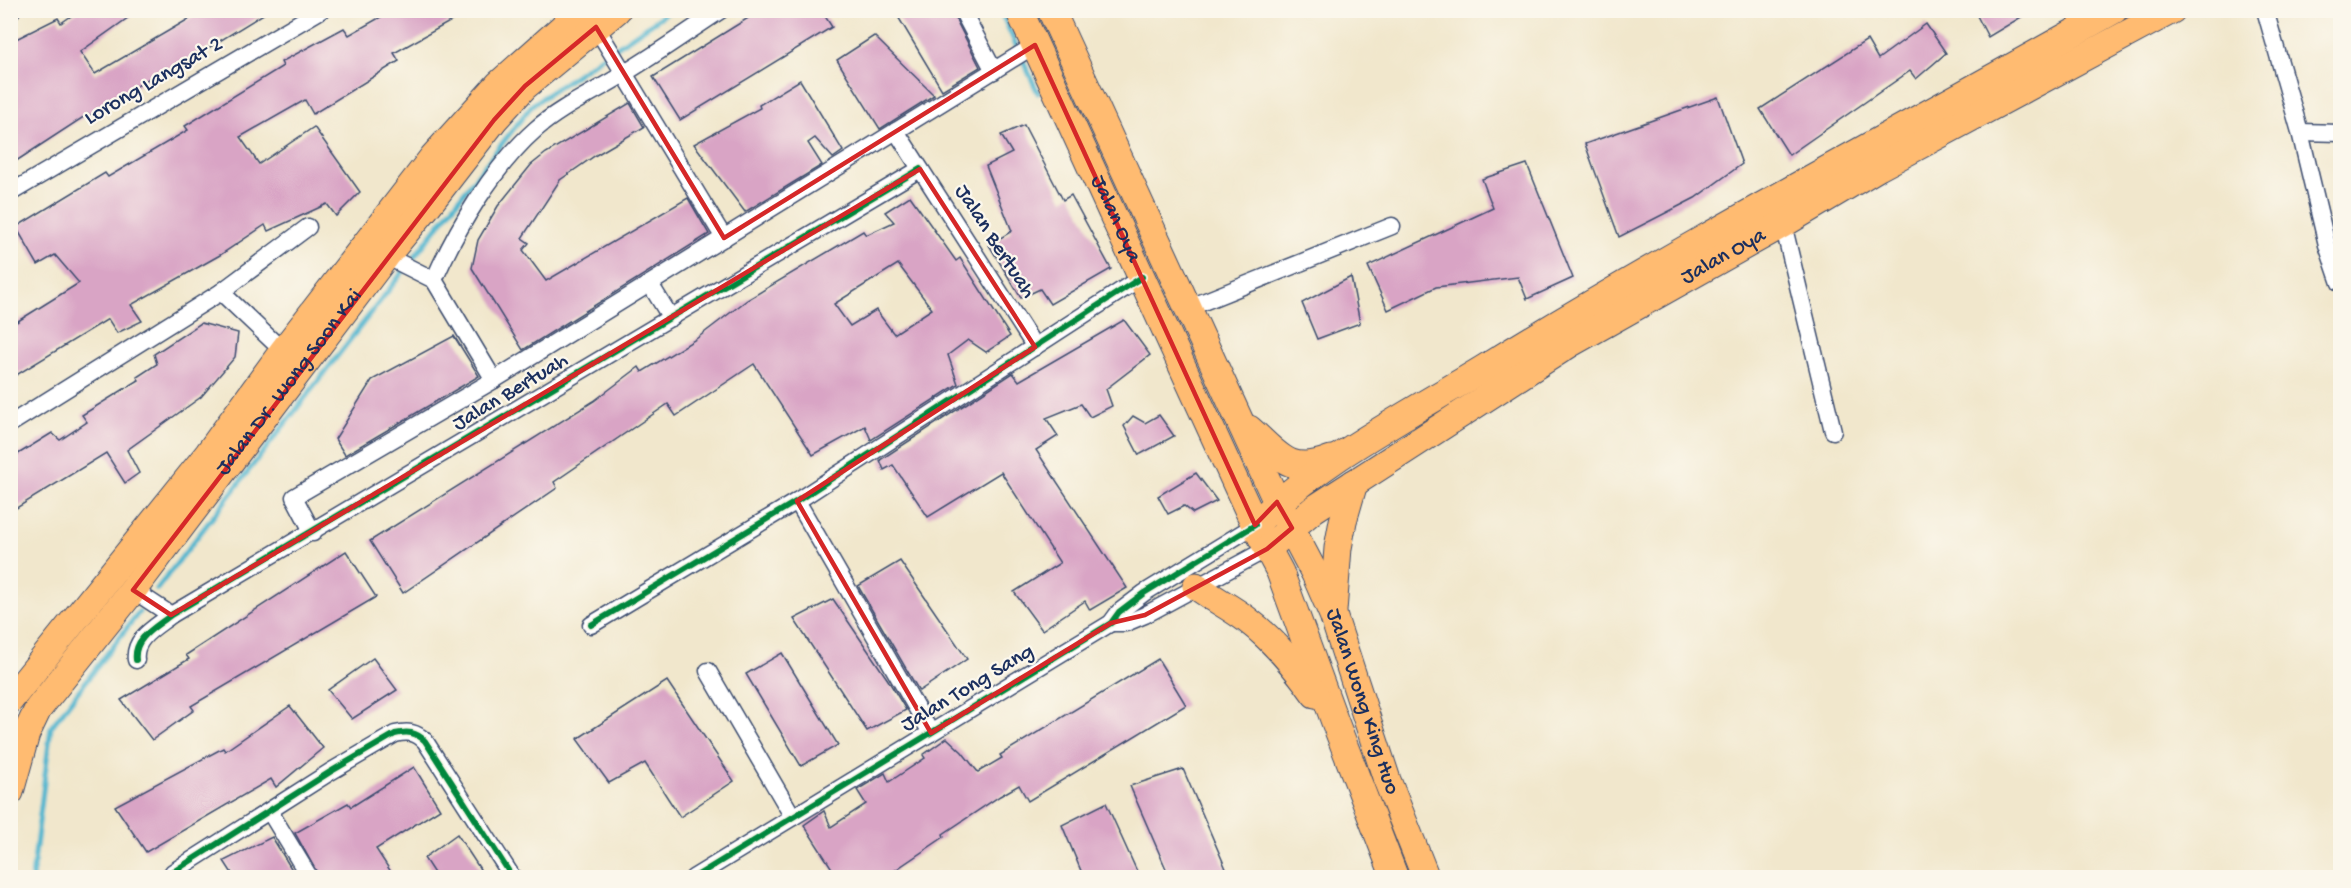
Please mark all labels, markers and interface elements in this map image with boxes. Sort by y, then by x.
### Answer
street label: Lorong Langsat 2 [80,32,228,132]
street label: Jalan Oya [1084,171,1146,267]
street label: Jalan Bertuah [948,180,1040,304]
street label: Jalan Oya [1677,223,1771,291]
street label: Jalan Dr. Wong Soon Kai [211,285,369,481]
street label: Jalan Bertuah [448,348,574,438]
street label: Jalan Wong King Huo [1319,605,1405,799]
street label: Jalan Tong Sang [897,639,1039,739]

